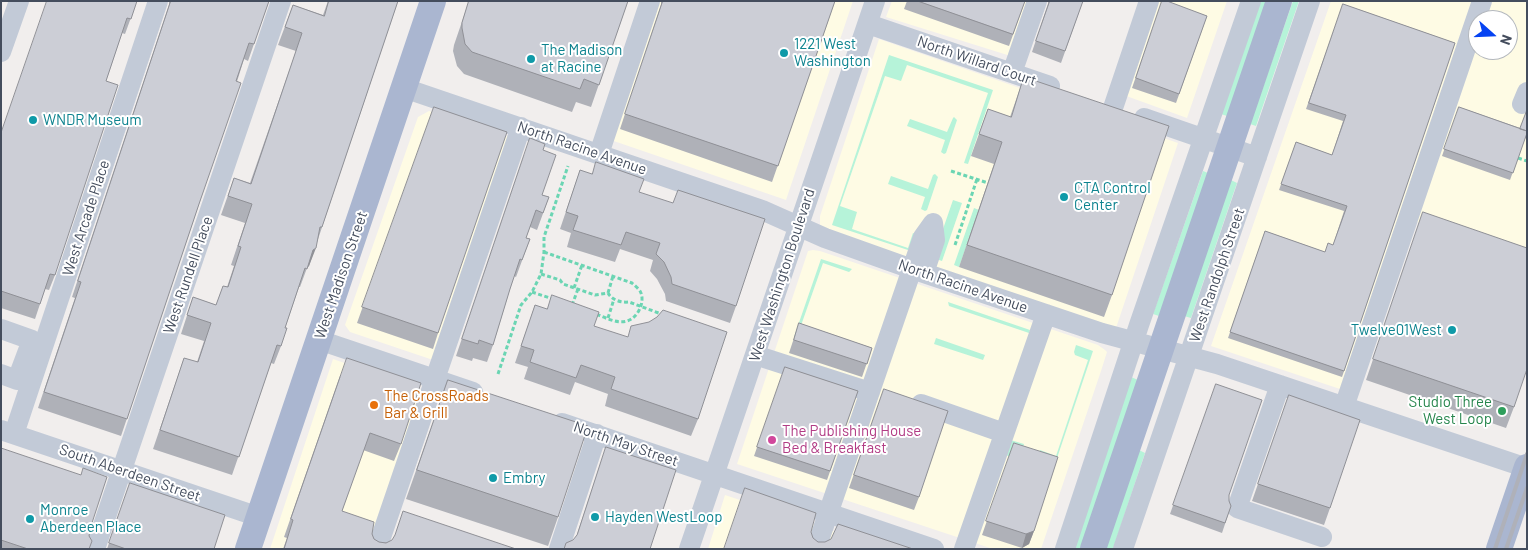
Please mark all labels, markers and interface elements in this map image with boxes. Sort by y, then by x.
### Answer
north arrow [1468,10,1518,60]
street label: North Willard Court [915,32,1039,90]
text: N [1497,33,1516,47]
place label: 1221 West Washington [794,35,871,70]
place label: The Madison at Racine [541,41,622,76]
marker: 1221 West Washington [778,47,790,59]
marker: The Madison at Racine [525,53,537,65]
place label: WNDR Museum [43,111,142,129]
marker: WNDR Museum [27,114,39,126]
street label: North Racine Avenue [515,117,649,179]
street label: West Arcade Place [59,158,113,278]
place label: CTA Control Center [1074,179,1151,214]
street label: West Washington Boulevard [745,186,819,364]
marker: CTA Control Center [1058,191,1070,203]
street label: West Randolph Street [1186,205,1248,345]
street label: West Madison Street [311,209,371,341]
street label: West Rundell Place [159,214,217,336]
street label: North Racine Avenue [896,255,1030,317]
place label: Twelve01West [1351,321,1442,339]
marker: Twelve01West [1446,324,1458,336]
place label: The CrossRoads Bar & Grill [384,387,489,422]
place label: Studio Three West Loop [1409,393,1492,428]
marker: The CrossRoads Bar & Grill [368,399,380,411]
marker: Studio Three West Loop [1496,405,1508,417]
street label: North May Street [571,418,681,470]
place label: The Publishing House Bed & Breakfast [782,422,921,457]
marker: The Publishing House Bed & Breakfast [766,434,778,446]
street label: South Aberdeen Street [57,440,203,506]
place label: Embry [503,469,545,487]
marker: Embry [487,472,499,484]
place label: Monroe Aberdeen Place [40,501,142,536]
place label: Hayden WestLoop [605,508,722,526]
marker: Hayden WestLoop [589,511,601,523]
marker: Monroe Aberdeen Place [24,513,36,525]

